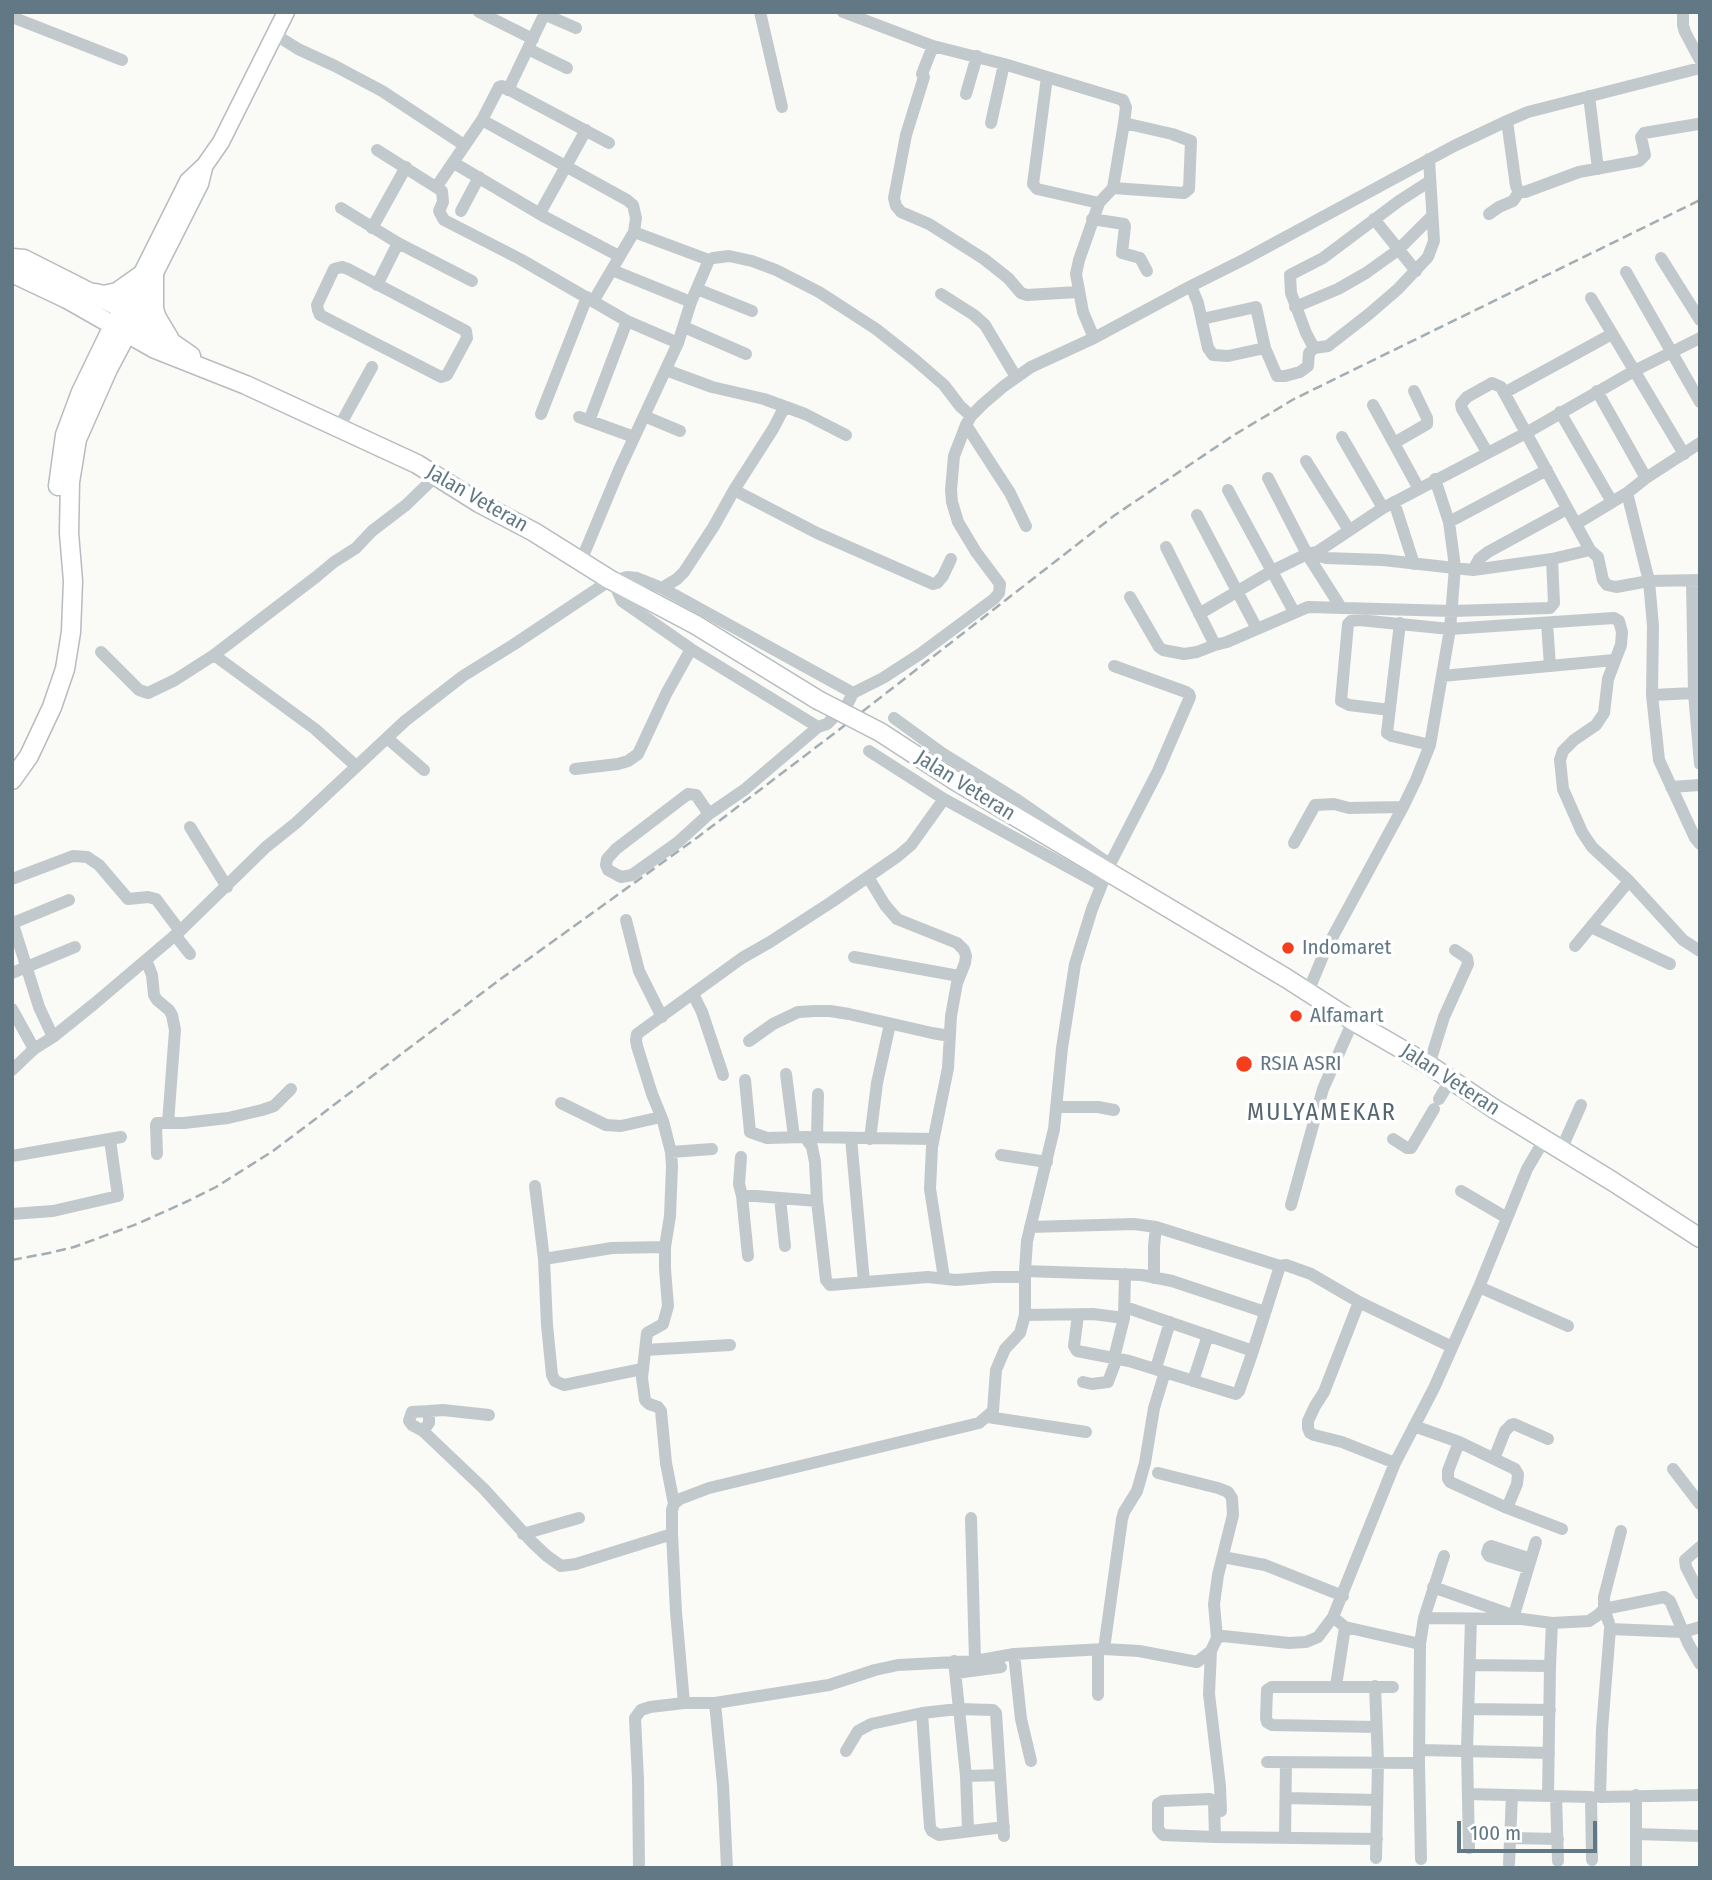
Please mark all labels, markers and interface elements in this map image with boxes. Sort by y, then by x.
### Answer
street label: Jalan Veteran [422,460,532,538]
street label: Jalan Veteran [910,745,1020,827]
place label: Indomaret [1302,935,1391,961]
marker: Indomaret [1280,940,1296,956]
place label: Alfamart [1310,1003,1383,1029]
marker: Alfamart [1288,1008,1304,1024]
street label: Jalan Veteran [1396,1039,1504,1121]
place label: RSIA ASRI [1260,1051,1342,1077]
marker: RSIA ASRI [1234,1054,1254,1074]
district label: MULYAMEKAR [1248,1099,1396,1127]
scale bar [1460,1806,1600,1850]
text: 100 m [1470,1820,1521,1846]

